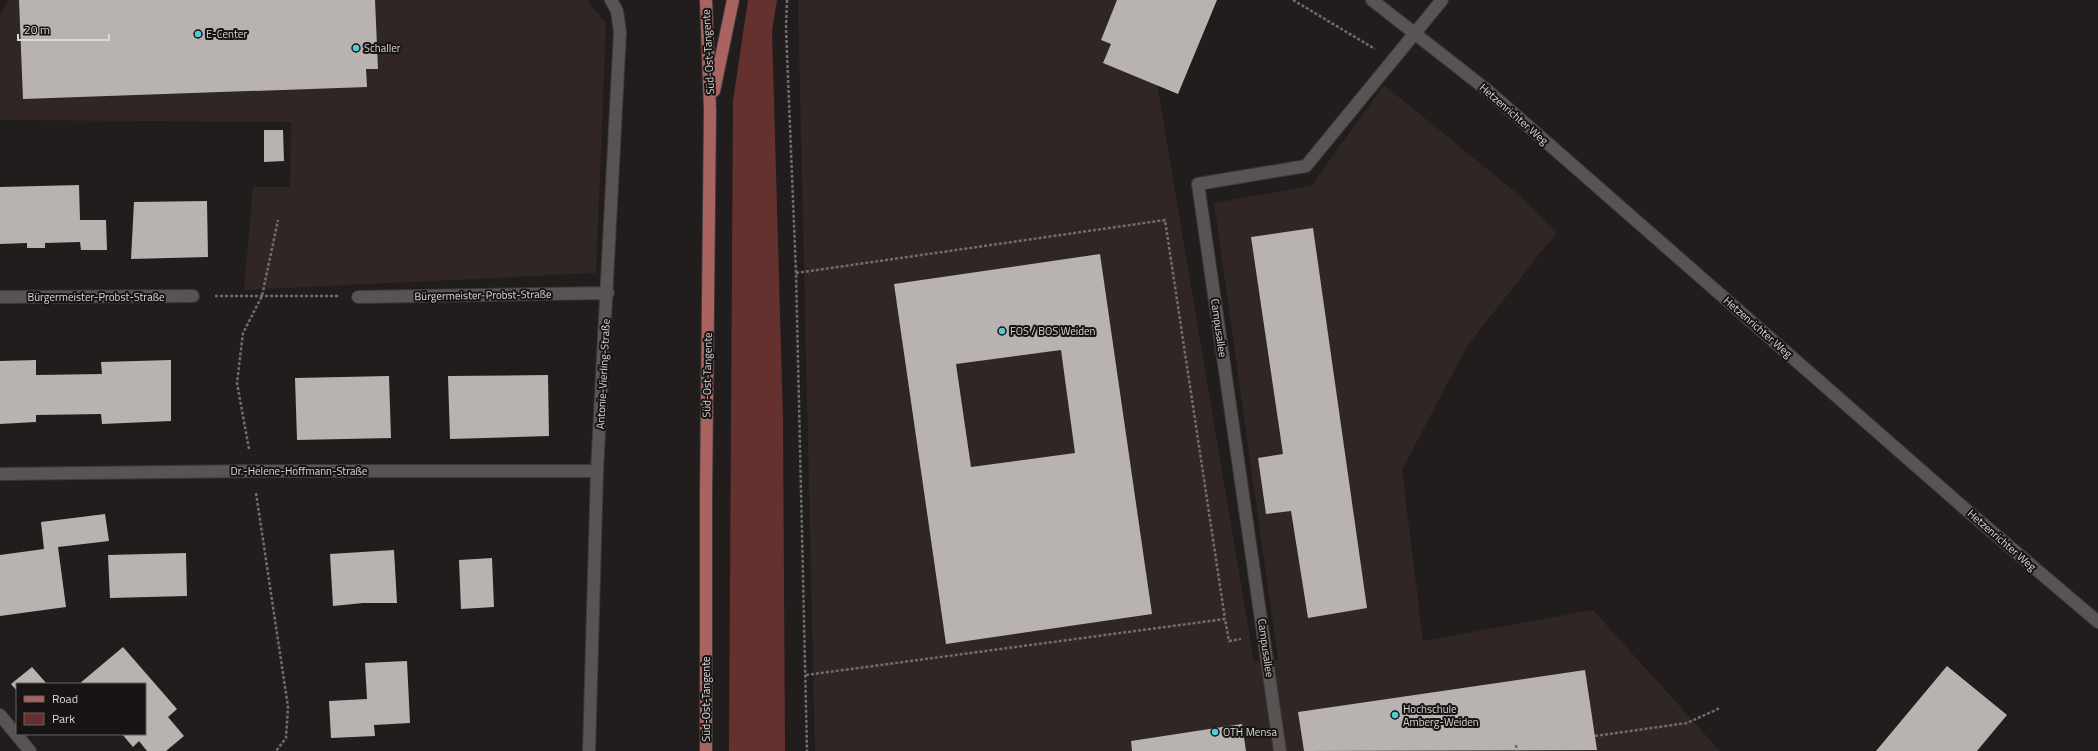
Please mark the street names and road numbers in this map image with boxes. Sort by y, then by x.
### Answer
street label: Süd-Ost-Tangente [698,9,718,95]
street label: Hetzenrichter Weg [1476,80,1552,149]
street label: Bürgermeister-Probst-Straße [414,286,552,304]
street label: Bürgermeister-Probst-Straße [27,289,165,305]
street label: Hetzenrichter Weg [1720,293,1796,362]
street label: Campusallee [1207,298,1231,359]
street label: Antonie-Vierling-Straße [592,318,614,430]
street label: Süd-Ost-Tangente [698,332,716,418]
street label: Dr.-Helene-Hoffmann-Straße [231,463,368,479]
street label: Hetzenrichter Weg [1964,506,2040,575]
street label: Campusallee [1254,618,1278,679]
street label: Süd-Ost-Tangente [698,656,714,742]

